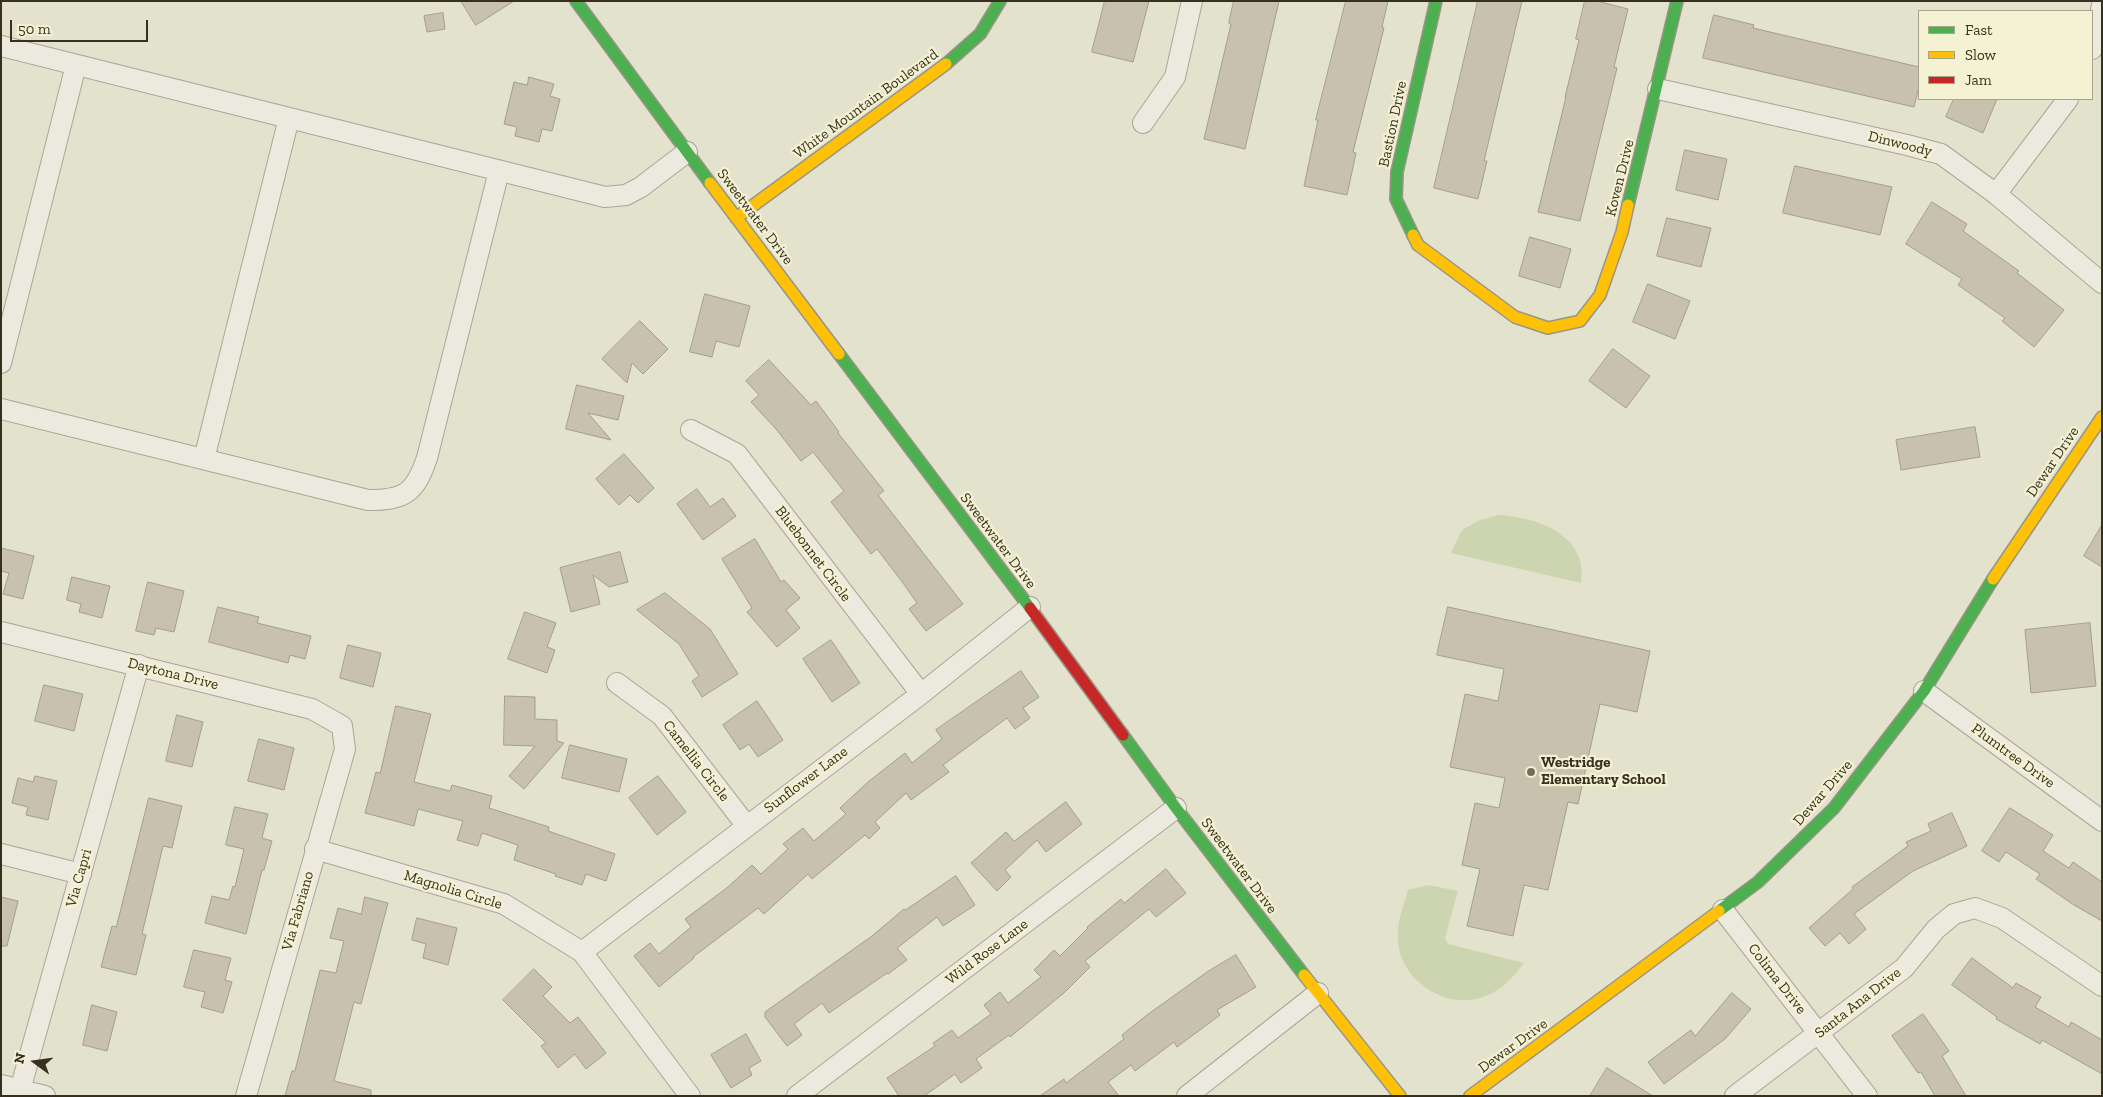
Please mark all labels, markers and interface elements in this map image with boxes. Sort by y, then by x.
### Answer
scale bar [12,10,150,42]
legend [1918,10,2093,100]
text: 50 m [18,20,51,38]
text: Fast [1965,21,1993,39]
street label: White Mountain Boulevard [790,45,942,163]
text: Slow [1965,46,1996,64]
text: Jam [1965,71,1992,89]
street label: Bastion Drive [1375,79,1411,169]
street label: Dinwoody [1866,127,1934,161]
street label: Koven Drive [1602,138,1638,218]
street label: Sweetwater Drive [713,166,797,268]
street label: Dewar Drive [2023,423,2083,501]
street label: Sweetwater Drive [956,490,1040,592]
street label: Bluebonnet Circle [771,502,855,606]
street label: Daytona Drive [126,654,220,694]
street label: Camellia Circle [659,717,733,805]
street label: Plumtree Drive [1968,720,2058,792]
street label: Sunflower Lane [761,743,851,817]
place label: Westridge Elementary School [1541,754,1666,789]
street label: Dewar Drive [1790,756,1856,830]
marker: Westridge Elementary School [1525,766,1537,778]
street label: Sweetwater Drive [1197,815,1281,917]
street label: Via Capri [62,847,96,909]
street label: Magnolia Circle [402,867,504,913]
street label: Via Fabriano [278,869,318,953]
street label: Wild Rose Lane [942,915,1032,989]
street label: Colima Drive [1744,940,1810,1018]
street label: Santa Ana Drive [1811,964,1905,1042]
street label: Dewar Drive [1475,1015,1551,1077]
north arrow [10,1037,60,1087]
text: N [10,1051,29,1065]

